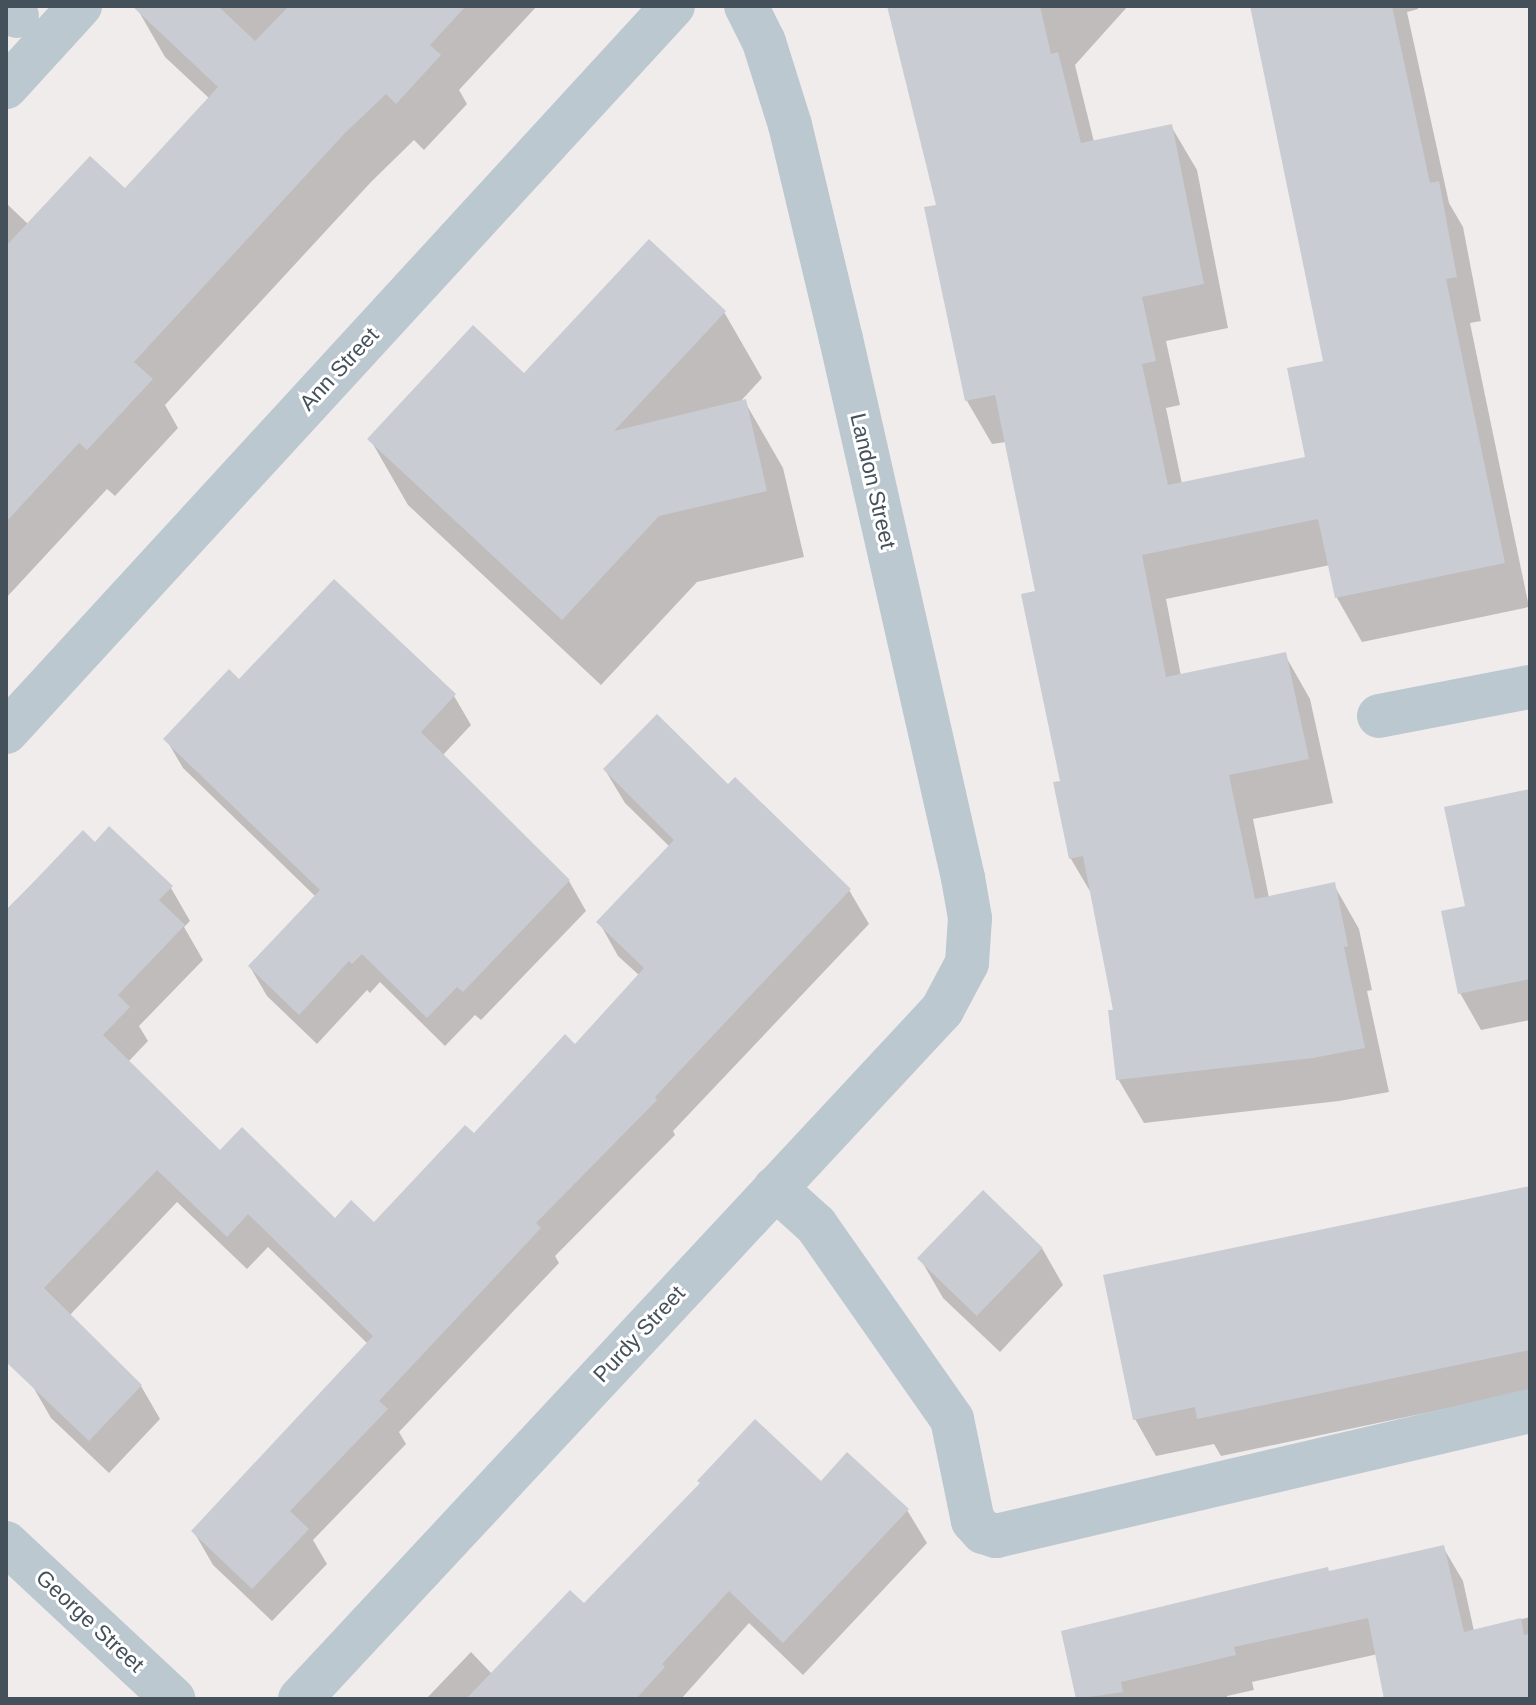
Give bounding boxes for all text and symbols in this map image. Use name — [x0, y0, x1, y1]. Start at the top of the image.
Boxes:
street label: Ann Street — [294, 322, 384, 416]
street label: Landon Street — [845, 411, 901, 551]
street label: Purdy Street — [588, 1280, 690, 1388]
street label: George Street — [30, 1564, 150, 1678]

